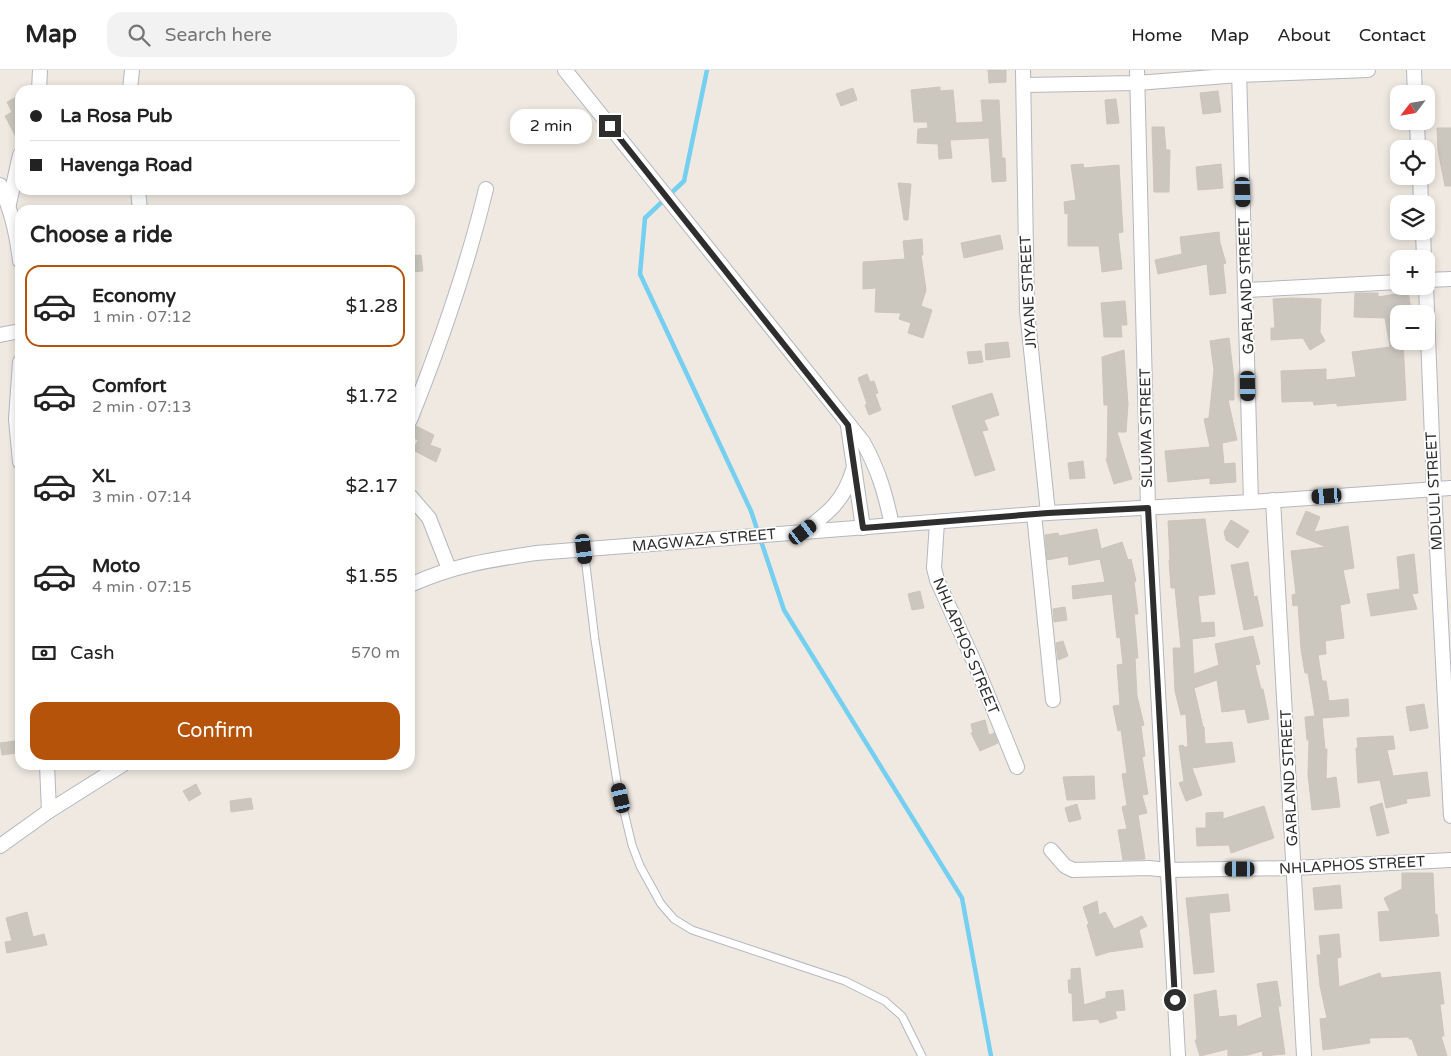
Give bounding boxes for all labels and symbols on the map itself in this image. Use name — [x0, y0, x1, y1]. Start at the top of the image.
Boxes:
north arrow — [1390, 85, 1435, 130]
callout: 2 min — [510, 108, 592, 144]
route end — [599, 115, 621, 137]
car — [1234, 177, 1251, 207]
street label: GARLAND STREET — [1235, 217, 1257, 355]
street label: JIYANE STREET — [1016, 235, 1040, 349]
street label: SILUMA STREET — [1136, 368, 1156, 488]
car — [1240, 371, 1255, 401]
street label: MDLULI STREET — [1422, 431, 1446, 551]
car — [1311, 487, 1342, 505]
car — [786, 517, 819, 547]
street label: MAGWAZA STREET — [631, 525, 777, 555]
car — [574, 533, 593, 565]
street label: NHLAPHOS STREET — [929, 575, 1003, 717]
street label: GARLAND STREET — [1276, 709, 1302, 847]
car — [610, 782, 631, 814]
street label: NHLAPHOS STREET — [1278, 852, 1426, 878]
car — [1225, 862, 1255, 877]
route start — [1164, 989, 1186, 1011]

